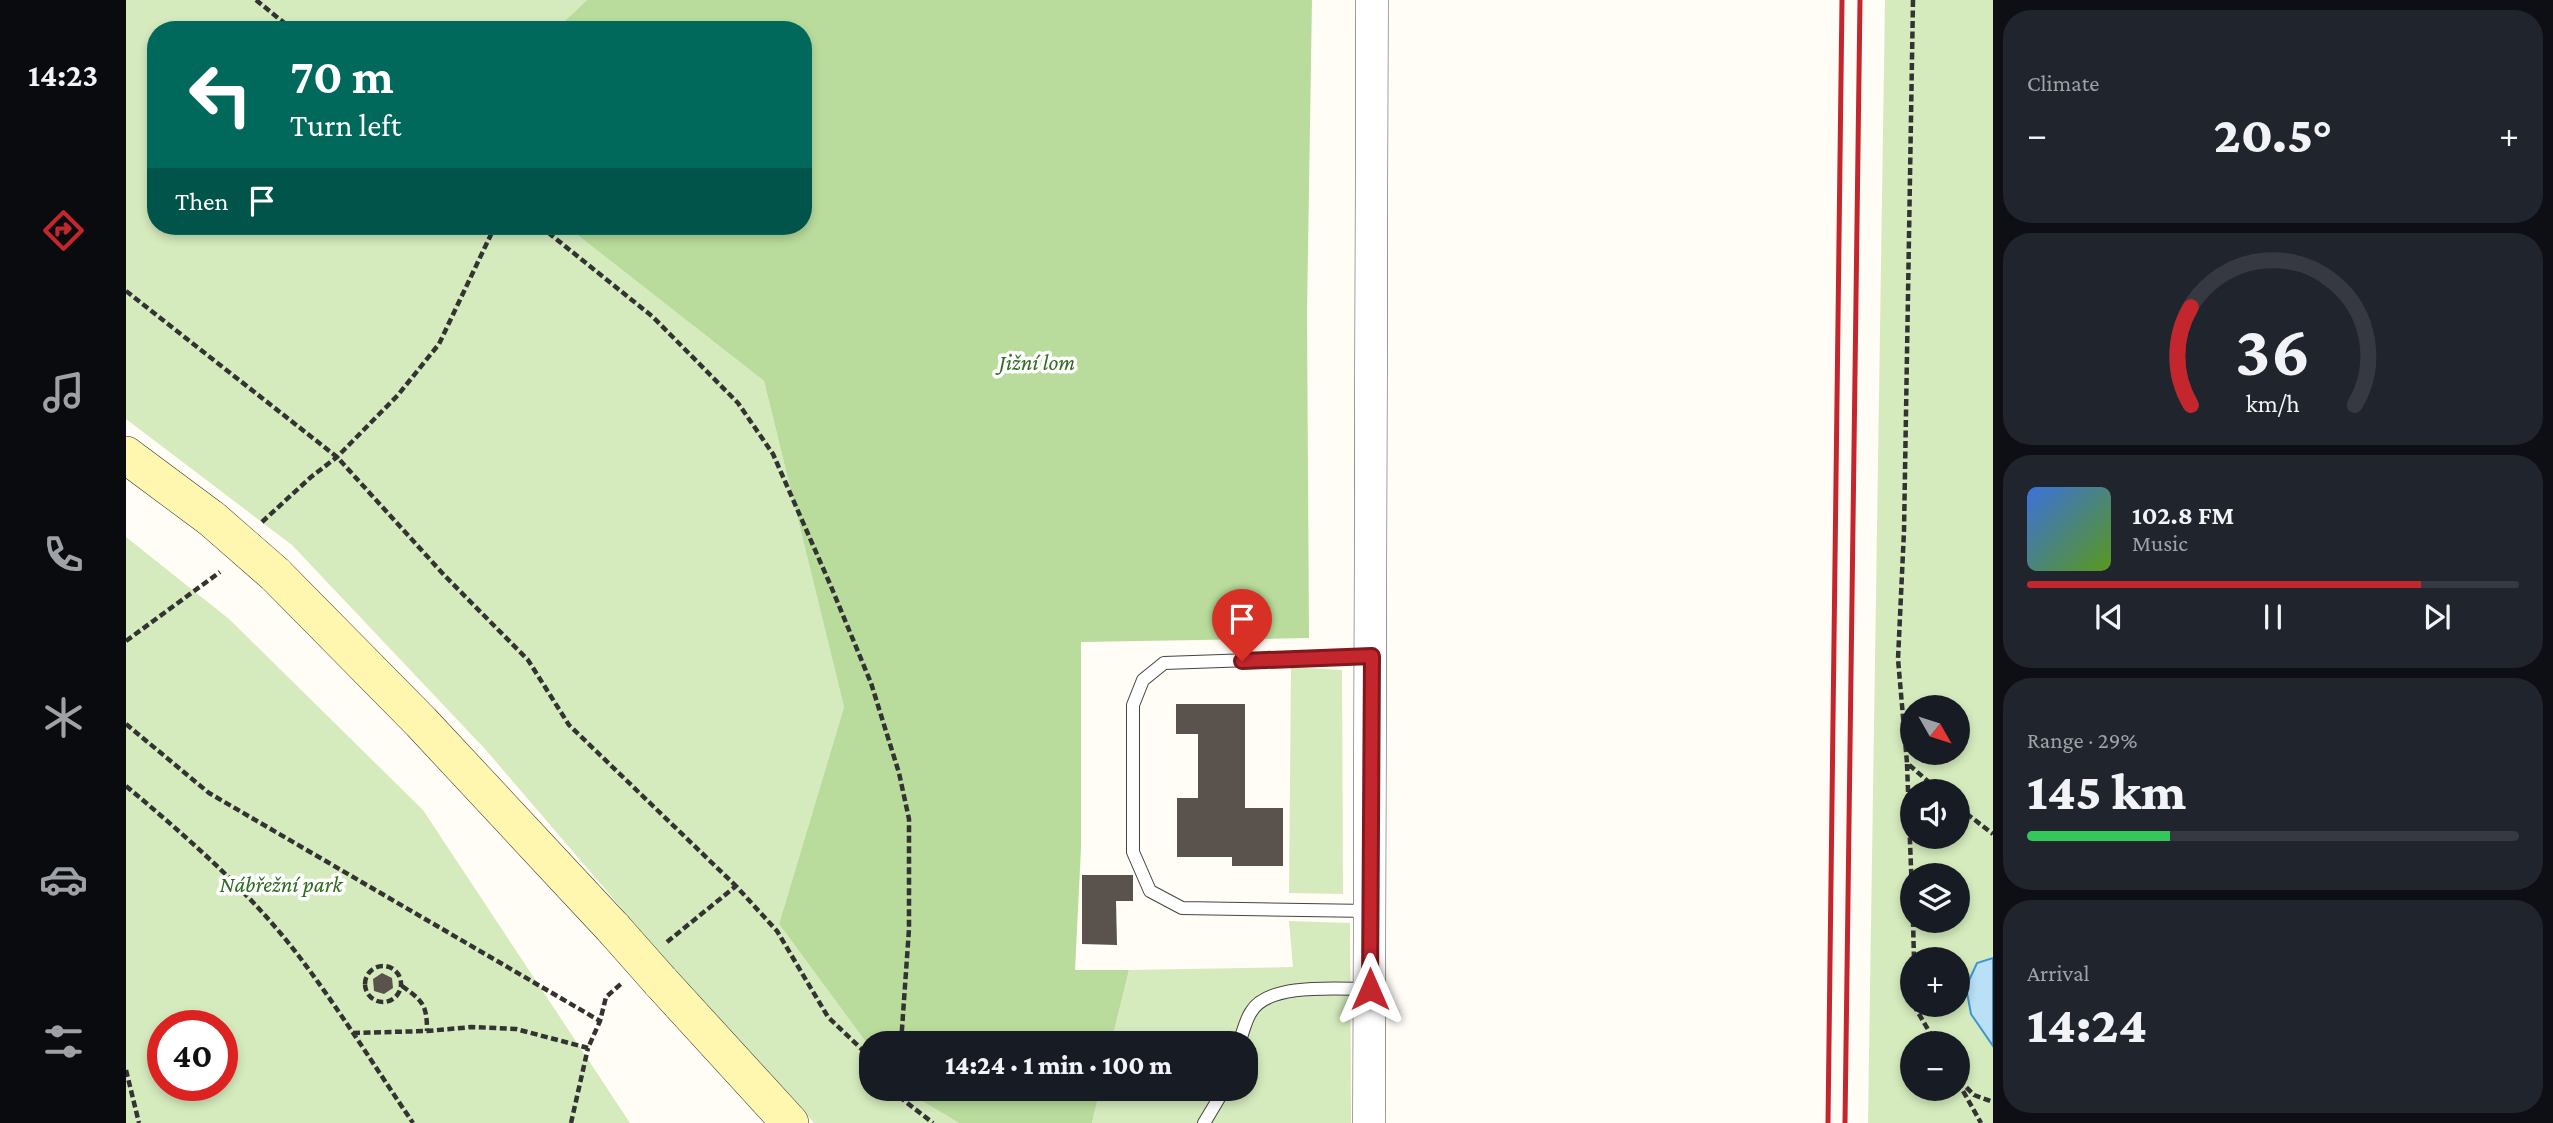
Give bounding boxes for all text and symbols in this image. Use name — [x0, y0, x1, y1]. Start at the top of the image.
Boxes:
icon: left — [175, 49, 266, 140]
text: 70 m — [290, 49, 394, 104]
text: 14:23 — [28, 57, 98, 93]
text: Climate — [2027, 70, 2099, 96]
text: 20.5° — [2213, 105, 2333, 163]
text: Turn left — [290, 107, 401, 143]
text: − — [2027, 113, 2047, 155]
text: + — [2499, 113, 2519, 155]
icon: arrive — [243, 182, 281, 220]
text: Then — [175, 187, 229, 216]
icon: directions — [39, 206, 88, 255]
text: 36 — [2235, 310, 2311, 391]
park label: Jižní lom — [995, 349, 1075, 375]
icon: music — [39, 368, 88, 417]
text: km/h — [2246, 390, 2300, 417]
text: 102.8 FM — [2132, 501, 2234, 530]
icon: phone — [39, 530, 88, 579]
text: Music — [2132, 530, 2188, 556]
pin — [1212, 589, 1272, 661]
icon: previous — [2090, 598, 2128, 636]
icon: pause — [2254, 598, 2292, 636]
icon: next — [2418, 598, 2456, 636]
icon: arrive — [1223, 600, 1261, 638]
icon: climate — [39, 693, 88, 742]
north arrow — [1900, 695, 1970, 765]
map controls — [1900, 695, 1970, 1101]
text: Range · 29% — [2027, 727, 2137, 753]
text: 145 km — [2027, 762, 2186, 820]
button: sound — [1900, 779, 1970, 849]
icon: car — [39, 855, 88, 904]
button: layers — [1900, 863, 1970, 933]
park label: Nábřežní park — [220, 871, 343, 897]
button: + — [1900, 947, 1970, 1017]
position arrow — [1333, 952, 1407, 1026]
text: Arrival — [2027, 960, 2090, 986]
text: 14:24 — [2027, 995, 2147, 1053]
speed limit sign: 40 — [147, 1010, 238, 1101]
icon: filters — [39, 1017, 88, 1066]
button: − — [1900, 1031, 1970, 1101]
text: 14:24 · 1 min · 100 m — [945, 1051, 1172, 1080]

